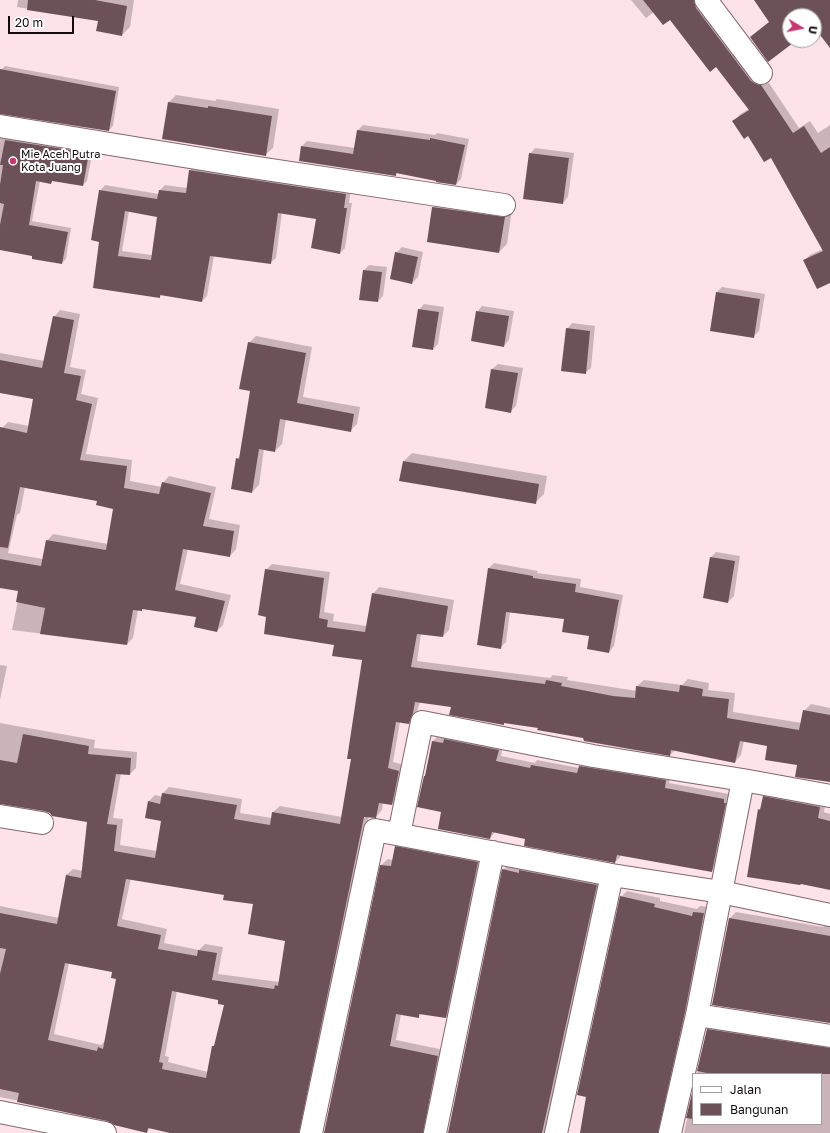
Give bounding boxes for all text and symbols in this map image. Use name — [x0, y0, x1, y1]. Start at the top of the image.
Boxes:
scale bar — [10, 8, 76, 34]
north arrow — [782, 8, 822, 48]
text: 20 m — [15, 15, 43, 30]
text: U — [806, 25, 820, 35]
place label: Mie Aceh Putra Kota Juang — [21, 148, 100, 174]
marker: Mie Aceh Putra Kota Juang — [8, 156, 18, 166]
legend — [692, 1073, 822, 1125]
text: Jalan — [730, 1082, 761, 1097]
text: Bangunan — [730, 1102, 788, 1117]

